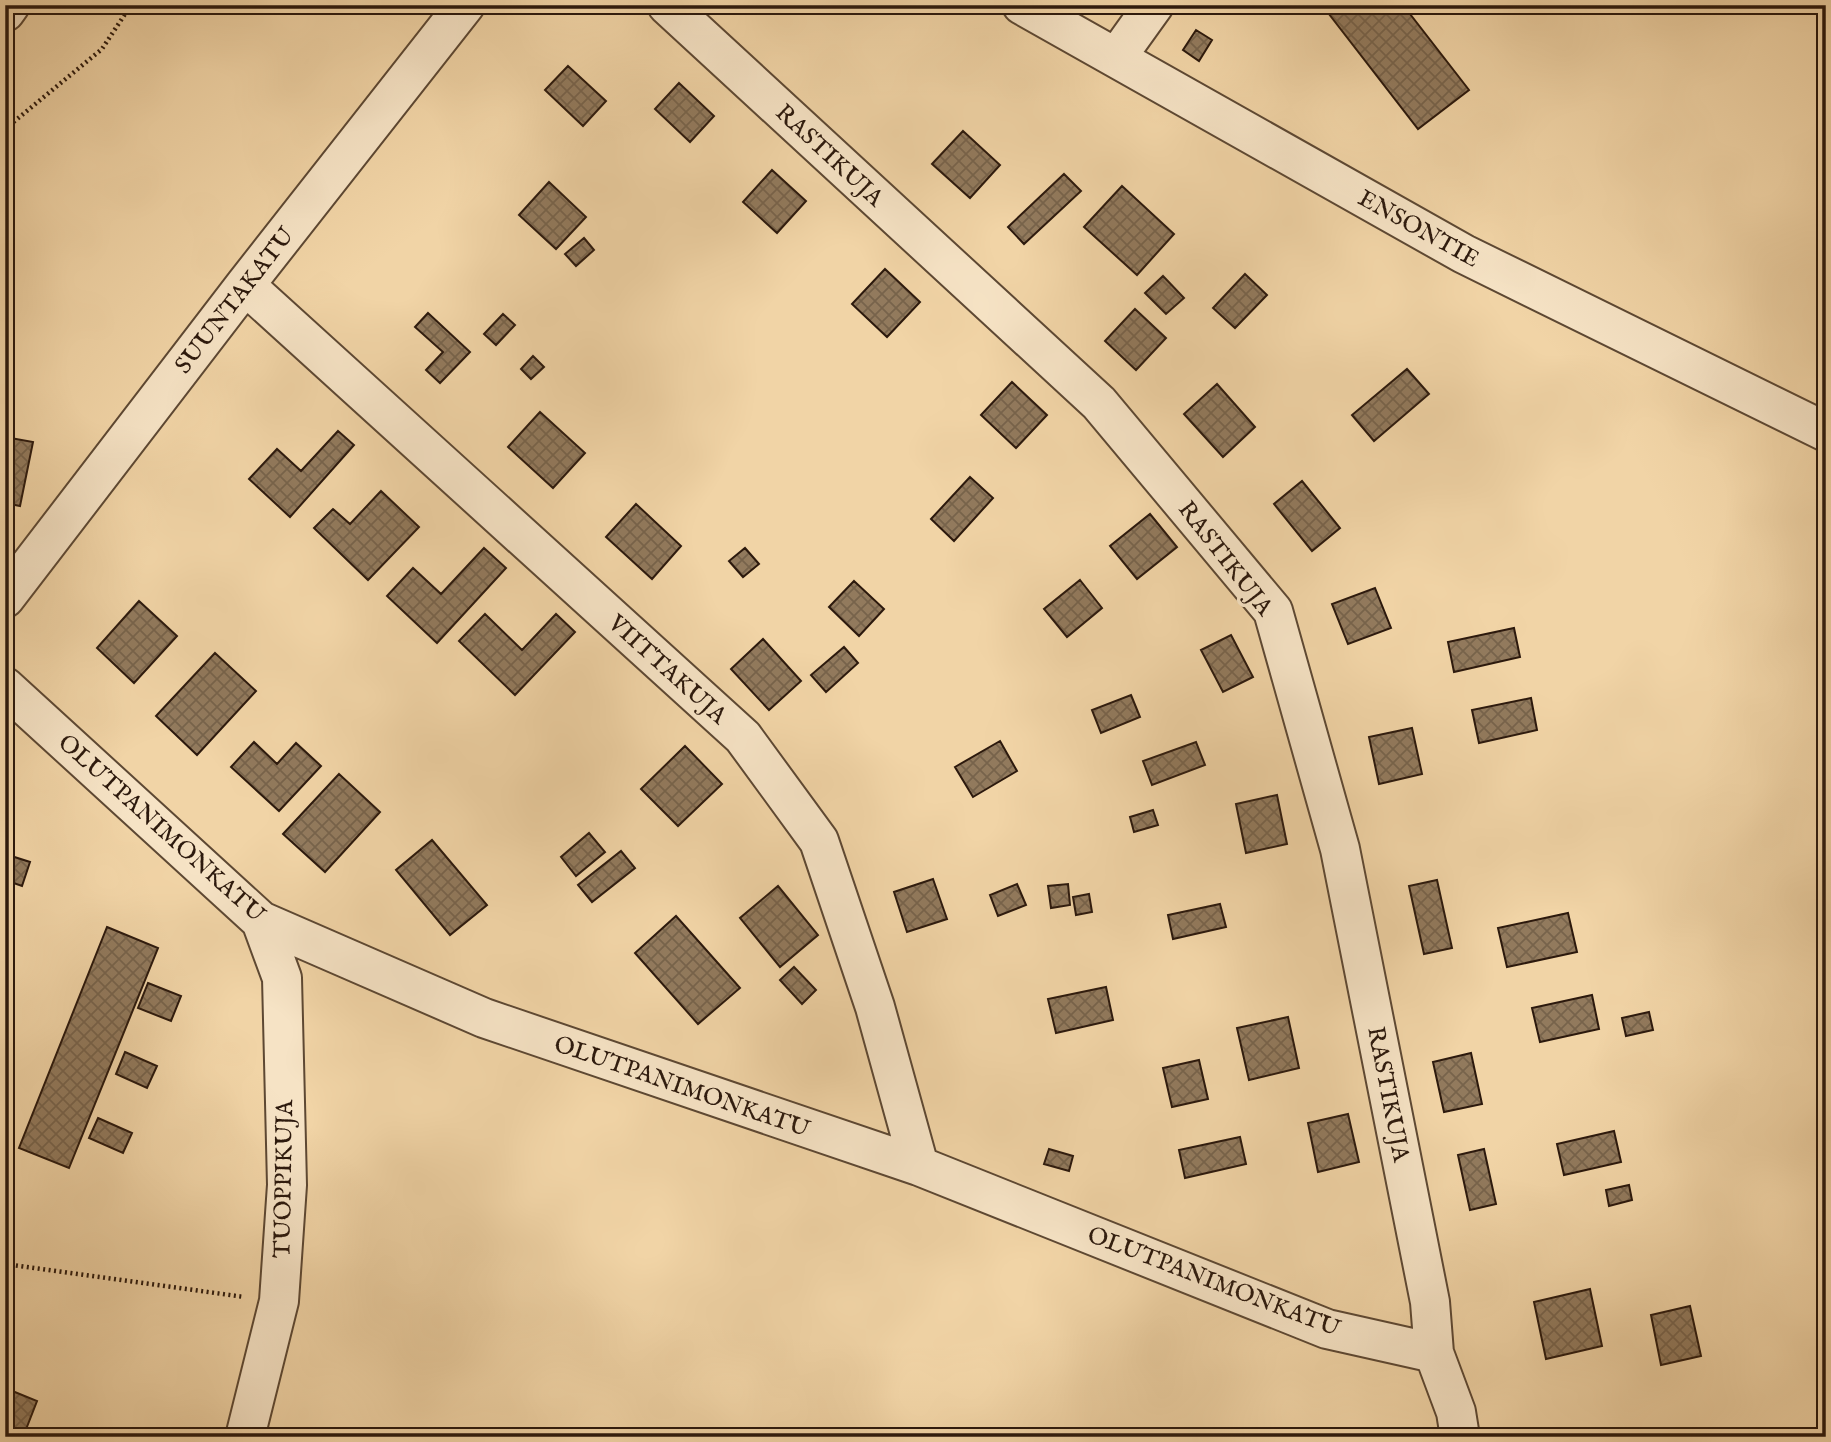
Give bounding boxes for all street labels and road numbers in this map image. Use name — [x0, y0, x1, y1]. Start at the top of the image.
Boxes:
street label: RASTIKUJA — [768, 98, 890, 215]
street label: ENSONTIE — [1352, 183, 1484, 275]
street label: SUUNTAKATU — [168, 221, 302, 380]
street label: RASTIKUJA — [1170, 495, 1280, 623]
street label: VIITTAKUJA — [600, 608, 734, 732]
street label: OLUTPANIMONKATU — [51, 728, 272, 931]
street label: RASTIKUJA — [1359, 1024, 1416, 1165]
street label: OLUTPANIMONKATU — [550, 1029, 814, 1146]
street label: TUOPPIKUJA — [268, 1099, 301, 1258]
street label: OLUTPANIMONKATU — [1083, 1220, 1345, 1345]

